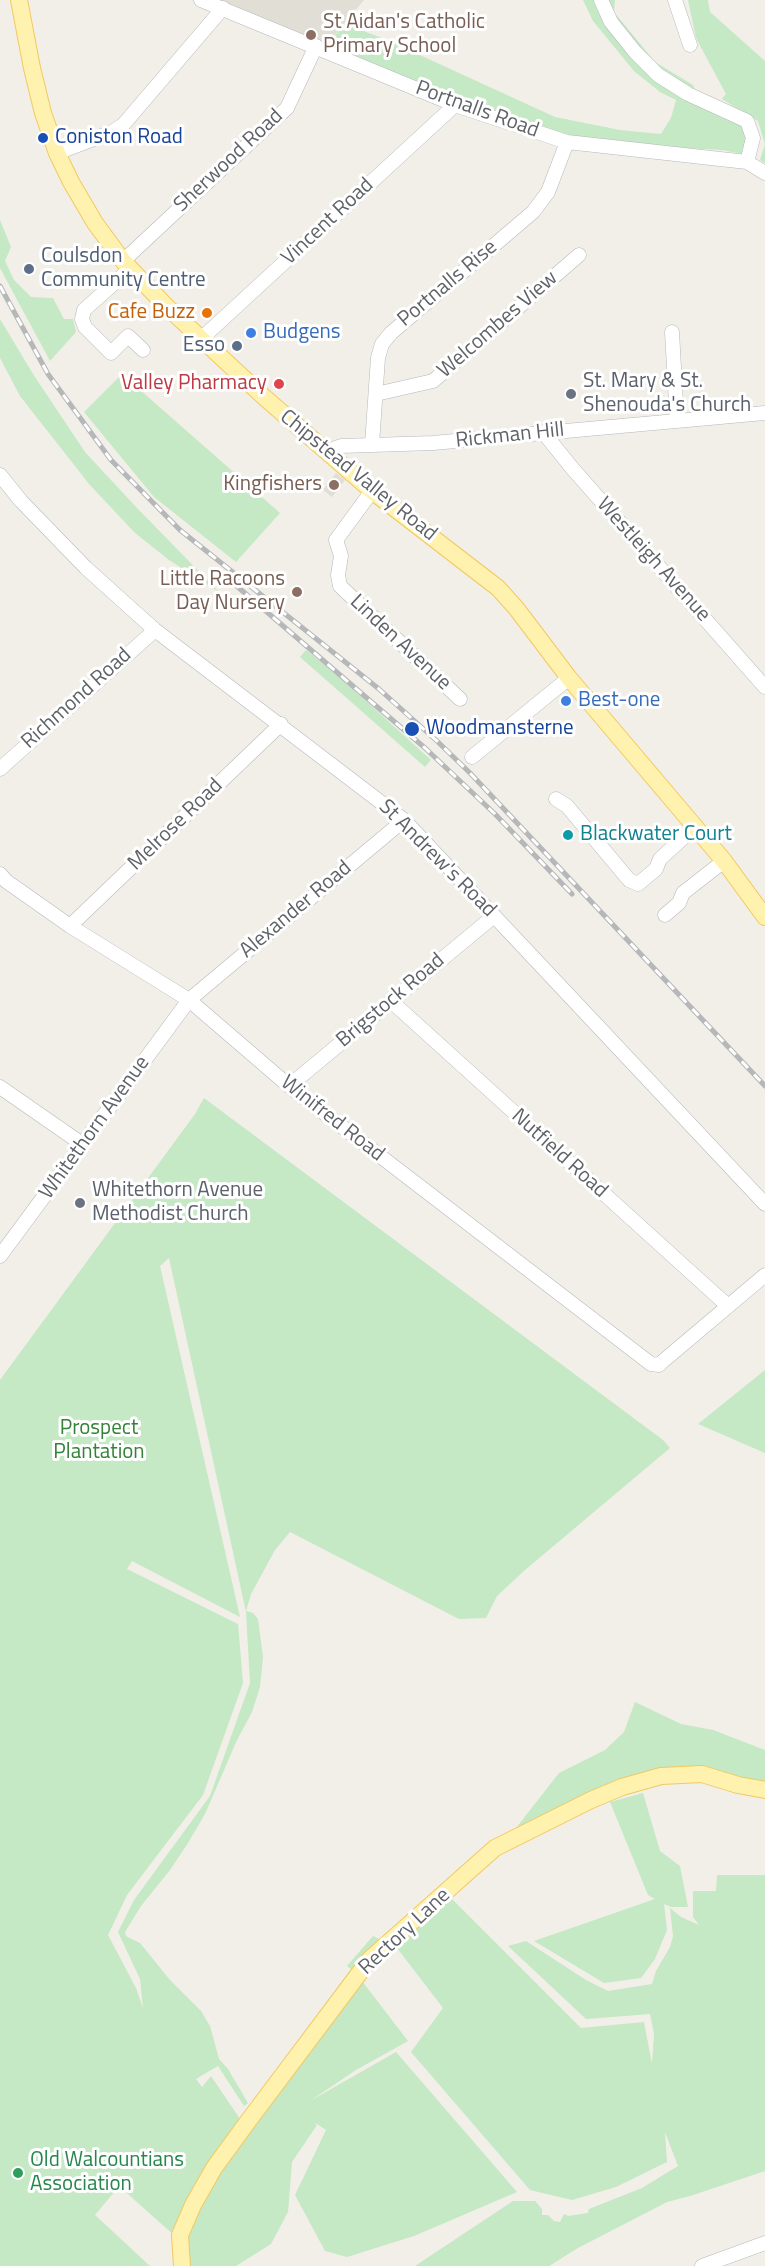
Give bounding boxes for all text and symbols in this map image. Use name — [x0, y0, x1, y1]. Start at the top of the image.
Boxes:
place label: St Aidan's Catholic Primary School — [323, 10, 485, 60]
marker: St Aidan's Catholic Primary School — [304, 28, 318, 42]
street label: Portnalls Road — [412, 76, 542, 144]
street label: Sherwood Road — [169, 104, 289, 218]
place label: Coniston Road — [55, 125, 183, 151]
marker: Coniston Road — [36, 131, 50, 145]
street label: Vincent Road — [277, 173, 379, 271]
street label: Portnalls Rise — [393, 235, 503, 333]
place label: Coulsdon Community Centre — [41, 244, 206, 294]
marker: Coulsdon Community Centre — [22, 262, 36, 276]
street label: Welcombes View — [433, 266, 563, 384]
place label: Cafe Buzz — [108, 300, 195, 326]
marker: Cafe Buzz — [200, 306, 214, 320]
place label: Budgens — [263, 320, 341, 346]
marker: Budgens — [244, 326, 258, 340]
place label: Esso — [183, 333, 225, 359]
marker: Esso — [230, 339, 244, 353]
place label: St. Mary & St. Shenouda's Church — [583, 369, 751, 419]
place label: Valley Pharmacy — [121, 371, 267, 397]
marker: Valley Pharmacy — [272, 377, 286, 391]
marker: St. Mary & St. Shenouda's Church — [564, 387, 578, 401]
street label: Chipstead Valley Road — [274, 405, 442, 547]
street label: Rickman Hill — [454, 418, 566, 454]
place label: Kingfishers — [223, 472, 322, 498]
marker: Kingfishers — [327, 478, 341, 492]
street label: Westleigh Avenue — [591, 493, 715, 627]
place label: Little Racoons Day Nursery — [160, 567, 285, 617]
marker: Little Racoons Day Nursery — [290, 585, 304, 599]
street label: Linden Avenue — [344, 590, 456, 696]
street label: Richmond Road — [17, 643, 137, 755]
place label: Best-one — [578, 688, 660, 714]
marker: Best-one — [559, 694, 573, 708]
place label: Woodmansterne — [426, 716, 574, 742]
marker: Woodmansterne — [403, 720, 421, 738]
street label: Melrose Road — [124, 774, 228, 876]
street label: St Andrew's Road — [373, 795, 501, 923]
place label: Blackwater Court — [580, 822, 732, 848]
marker: Blackwater Court — [561, 828, 575, 842]
street label: Alexander Road — [235, 856, 357, 964]
street label: Brigstock Road — [332, 949, 450, 1053]
street label: Whitethorn Avenue — [35, 1051, 155, 1205]
street label: Winifred Road — [275, 1071, 389, 1167]
street label: Nutfield Road — [506, 1104, 612, 1204]
place label: Whitethorn Avenue Methodist Church — [92, 1178, 263, 1228]
marker: Whitethorn Avenue Methodist Church — [73, 1196, 87, 1210]
park label: Prospect Plantation — [53, 1416, 145, 1466]
street label: Rectory Lane — [354, 1883, 456, 1981]
place label: Old Walcountians Association — [30, 2148, 184, 2198]
marker: Old Walcountians Association — [11, 2166, 25, 2180]

